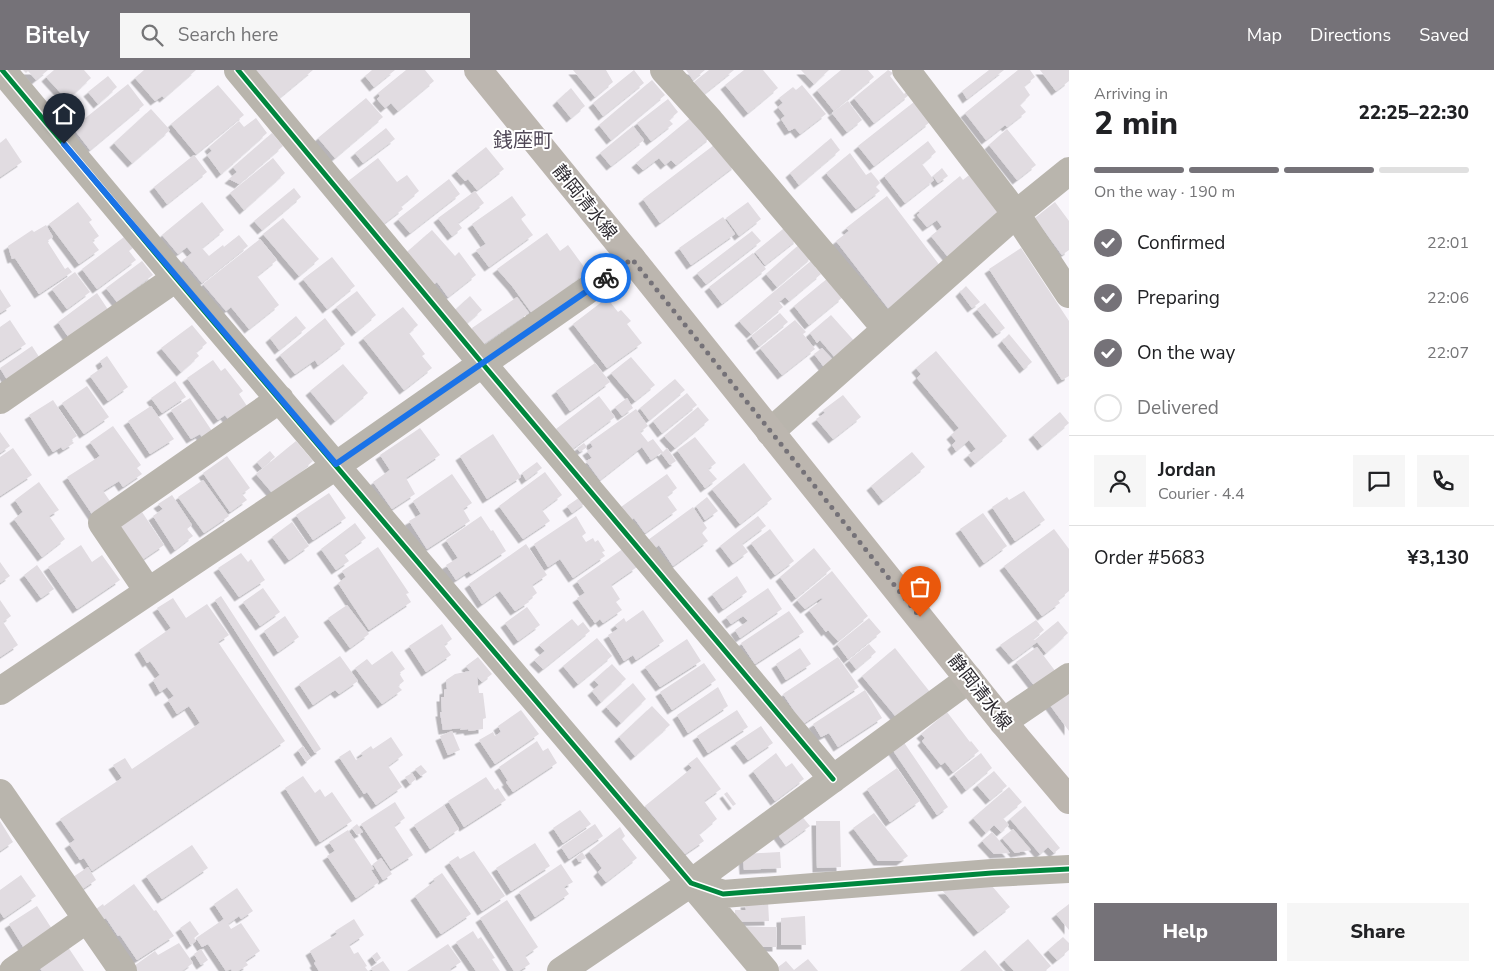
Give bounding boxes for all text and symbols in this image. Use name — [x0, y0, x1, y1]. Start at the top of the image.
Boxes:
search box — [120, 13, 470, 58]
text: Bitely — [25, 19, 90, 51]
icon: search — [138, 21, 166, 49]
text: Search here — [178, 22, 278, 48]
text: Map — [1247, 23, 1282, 47]
text: Directions — [1310, 23, 1391, 47]
text: Saved — [1419, 23, 1469, 47]
text: Arriving in — [1094, 83, 1168, 105]
pin — [43, 93, 85, 144]
icon: home — [50, 100, 78, 128]
text: 22:25–22:30 — [1358, 100, 1469, 126]
text: 2 min — [1094, 102, 1178, 145]
district label: 銭座町 — [493, 127, 553, 154]
street label: 静岡清水線 — [547, 159, 623, 245]
text: On the way · 190 m — [1094, 181, 1235, 203]
icon: check — [1094, 229, 1122, 257]
text: Confirmed — [1137, 230, 1225, 256]
text: 22:01 — [1427, 232, 1469, 254]
courier — [581, 253, 631, 303]
icon: bike — [592, 264, 620, 292]
icon: check — [1094, 284, 1122, 312]
text: Preparing — [1137, 285, 1220, 311]
text: 22:06 — [1427, 287, 1469, 309]
icon: check — [1094, 339, 1122, 367]
text: On the way — [1137, 340, 1235, 366]
text: 22:07 — [1427, 342, 1469, 364]
text: Delivered — [1137, 395, 1219, 421]
button: person — [1094, 455, 1146, 507]
button: chat — [1353, 455, 1405, 507]
button: phone — [1417, 455, 1469, 507]
text: Jordan — [1158, 457, 1216, 483]
text: Courier · 4.4 — [1158, 483, 1244, 505]
text: Order #5683 — [1094, 545, 1205, 571]
text: ¥3,130 — [1407, 545, 1469, 571]
pin — [899, 566, 941, 617]
icon: bag — [906, 573, 934, 601]
street label: 静岡清水線 — [943, 649, 1017, 735]
button: Help — [1094, 903, 1277, 961]
button: Share — [1287, 903, 1469, 961]

